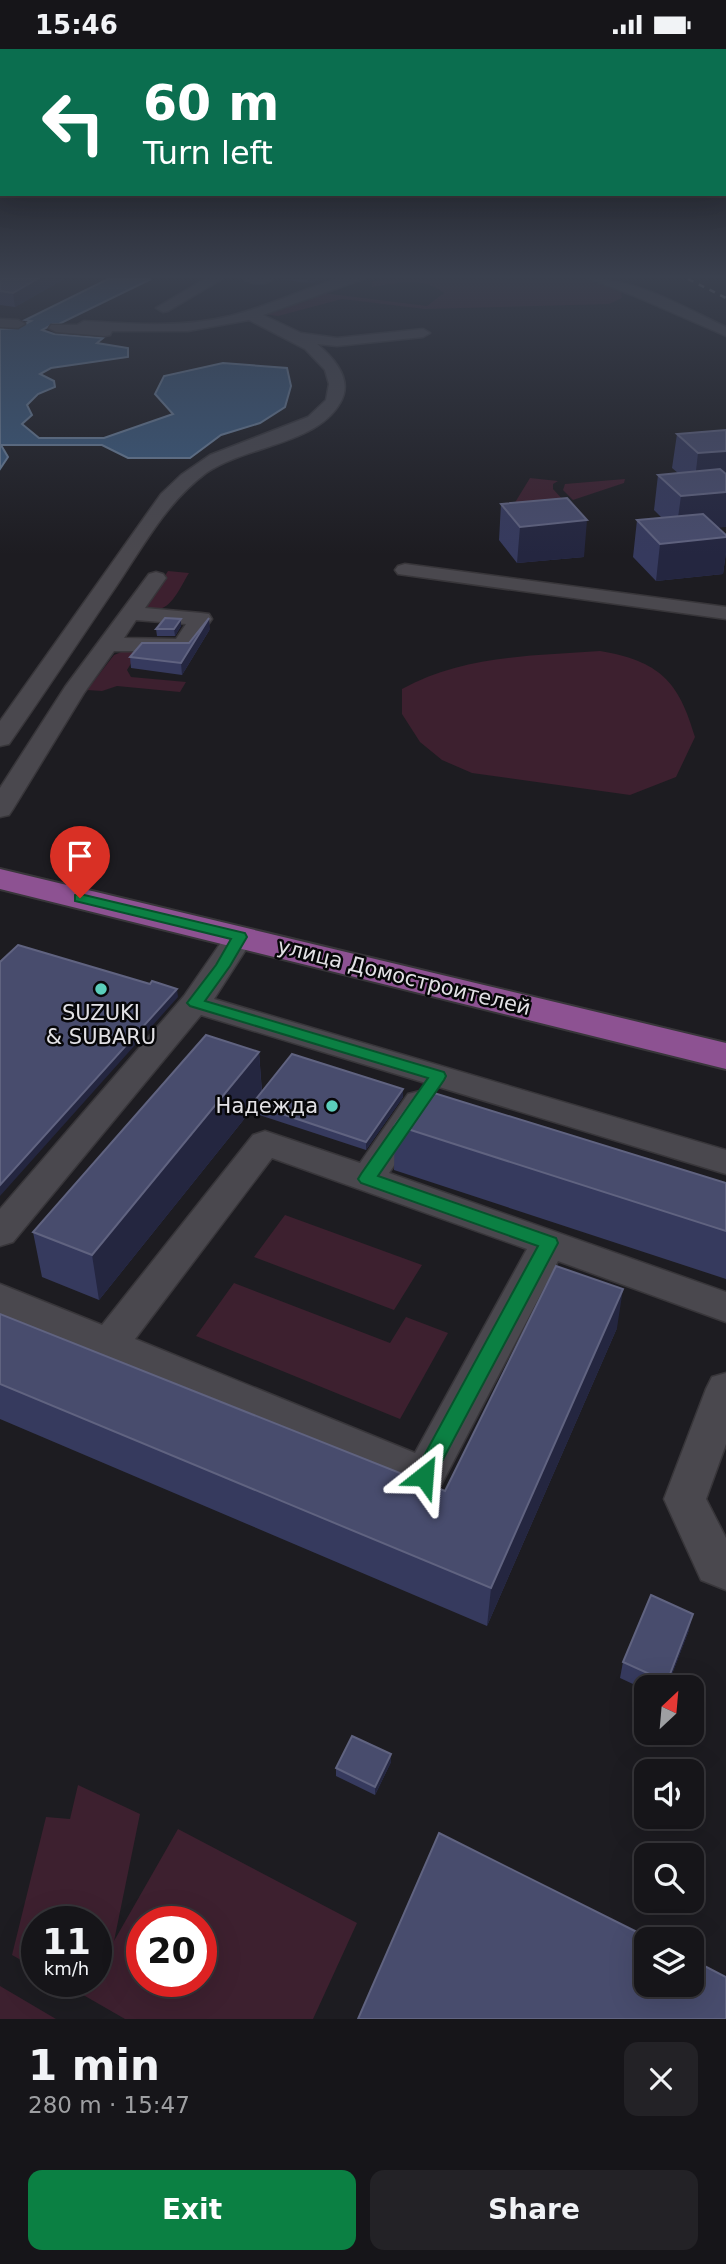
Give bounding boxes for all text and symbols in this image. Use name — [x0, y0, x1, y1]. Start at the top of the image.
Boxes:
text: 15:46 — [35, 10, 118, 40]
text: 60 m — [143, 75, 279, 132]
icon: left — [28, 77, 119, 168]
text: Turn left — [143, 134, 273, 172]
pin — [50, 826, 110, 898]
icon: arrive — [61, 837, 99, 875]
street label: улица Домостроителей — [275, 934, 533, 1020]
marker: SUZUKI & SUBARU — [93, 981, 109, 997]
place label: SUZUKI & SUBARU — [46, 1001, 156, 1049]
place label: Надежда — [216, 1094, 318, 1118]
marker: Надежда — [324, 1098, 340, 1114]
position arrow — [387, 1439, 461, 1513]
north arrow — [634, 1675, 704, 1745]
map controls — [634, 1675, 704, 1997]
button: sound — [634, 1759, 704, 1829]
button: search — [634, 1843, 704, 1913]
speed limit sign: 20 — [126, 1906, 217, 1997]
text: 11 — [42, 1922, 91, 1962]
button: layers — [634, 1927, 704, 1997]
text: km/h — [44, 1958, 89, 1979]
text: 1 min — [28, 2041, 160, 2090]
button: close — [624, 2042, 698, 2116]
text: 280 m · 15:47 — [28, 2092, 190, 2118]
button: Exit — [28, 2170, 356, 2250]
button: Share — [370, 2170, 698, 2250]

